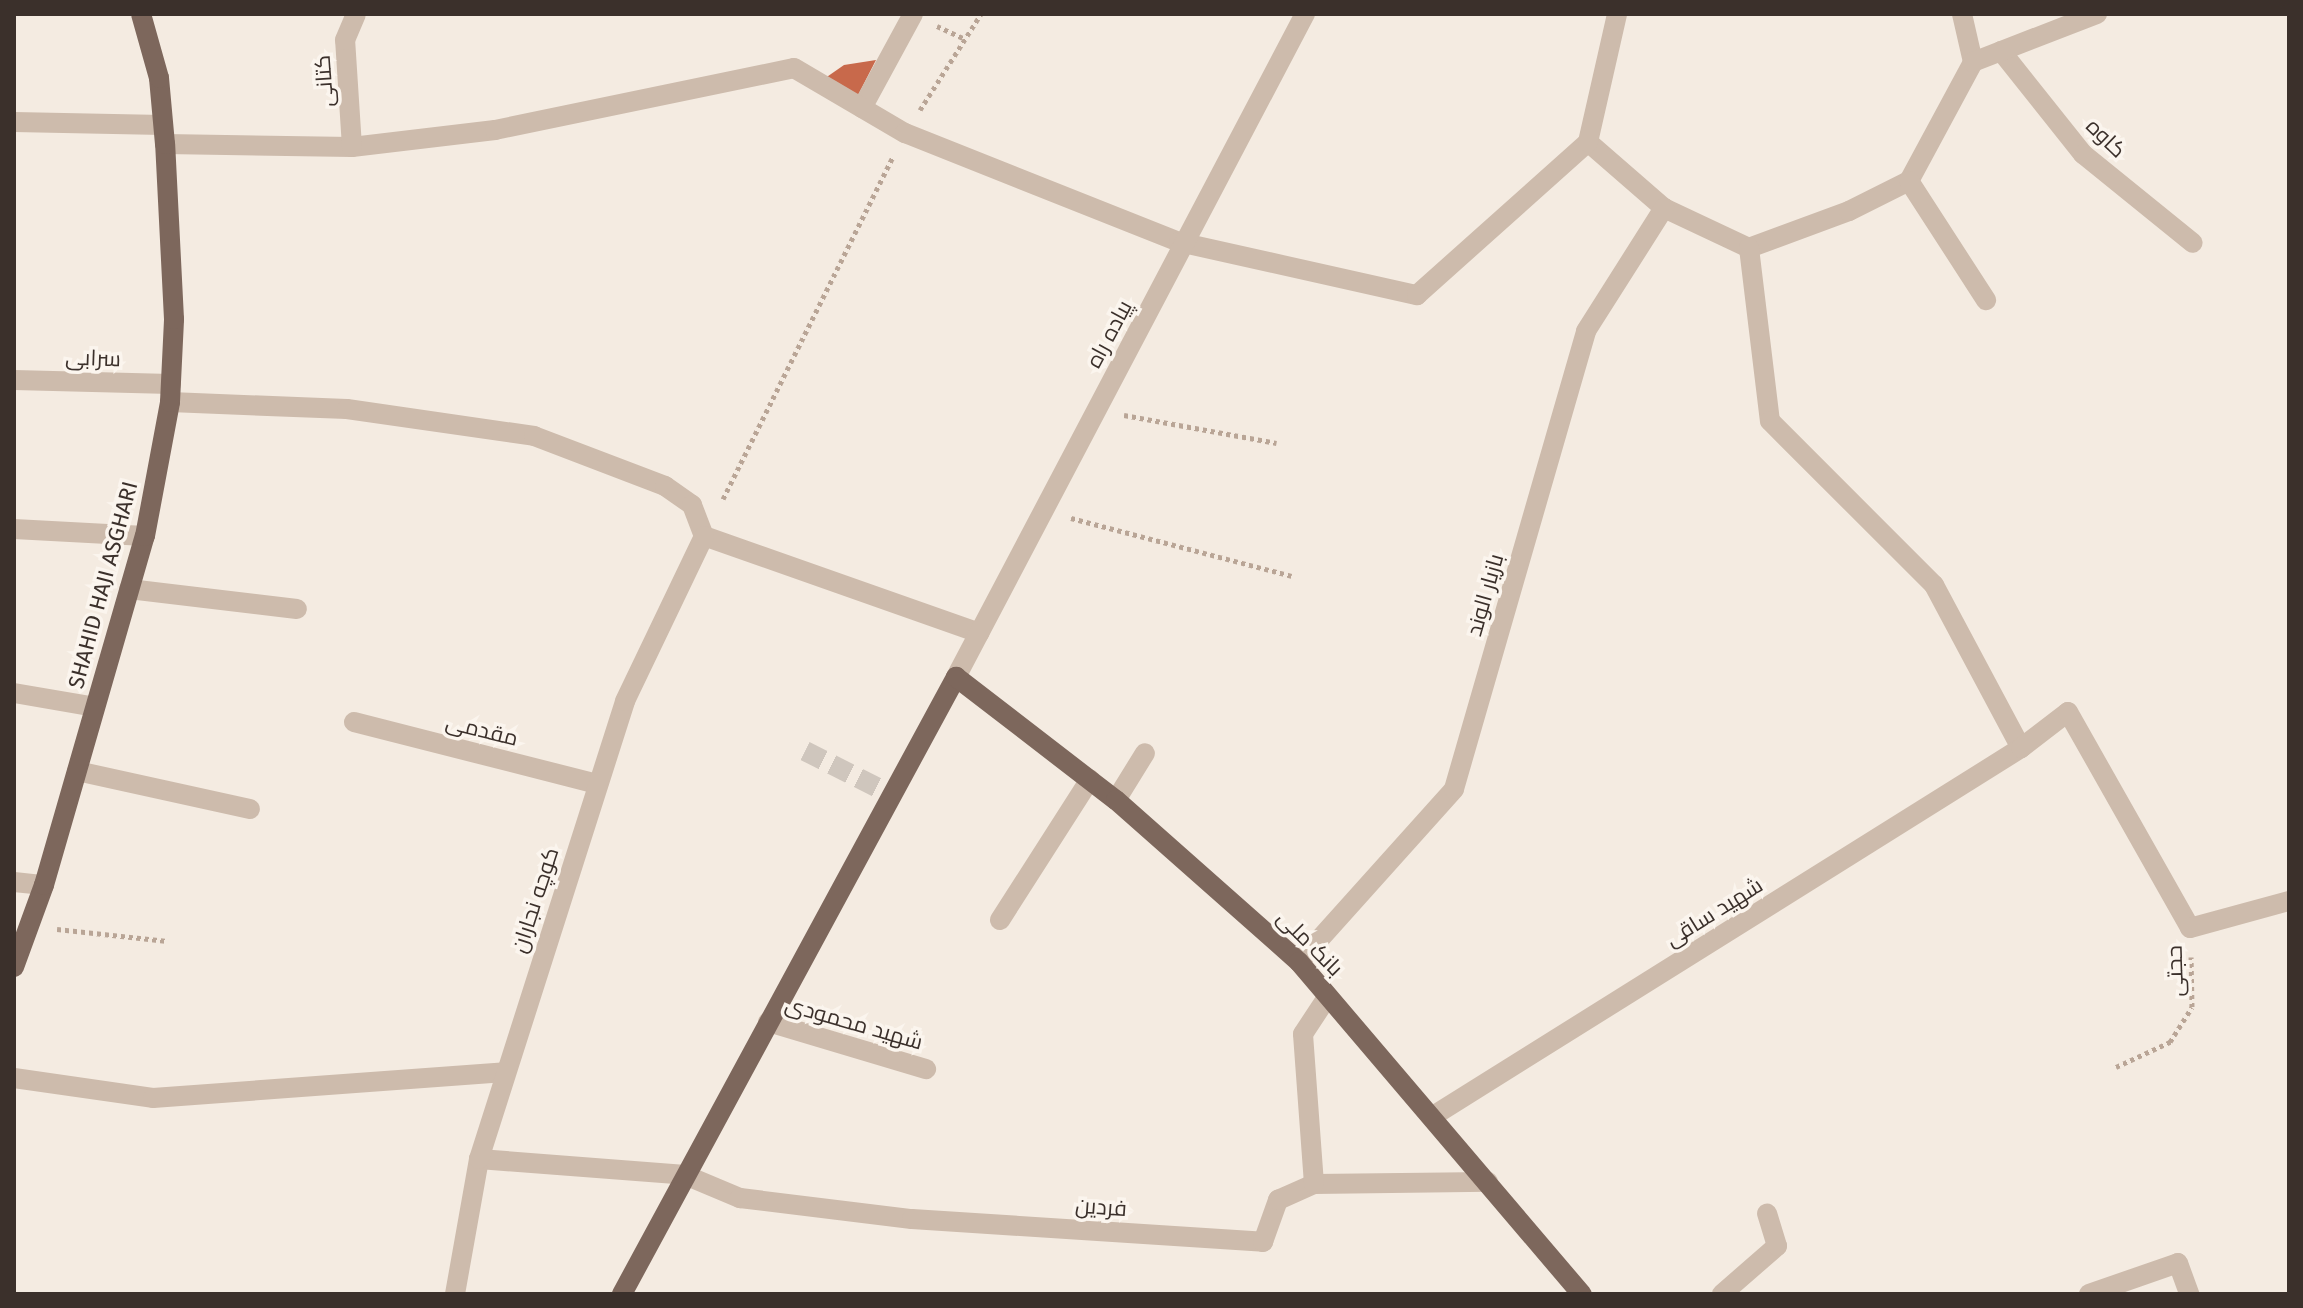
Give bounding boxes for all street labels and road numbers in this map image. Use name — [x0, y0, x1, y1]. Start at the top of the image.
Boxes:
street label: کتانی — [309, 54, 339, 108]
street label: کاوه — [2081, 113, 2131, 163]
street label: پیاده راه — [1080, 296, 1138, 372]
street label: سرابی — [65, 344, 121, 372]
street label: SHAHID HAJI ASGHARI — [63, 478, 143, 692]
street label: بازیار الوند — [1461, 551, 1509, 639]
street label: مقدمی — [443, 708, 521, 752]
street label: کوچه نجاران — [506, 844, 564, 956]
street label: شهید ساقی — [1660, 872, 1768, 952]
street label: بانک ملی — [1272, 905, 1348, 981]
street label: حجتی — [2161, 945, 2189, 997]
street label: شهید محمودی — [782, 991, 926, 1055]
street label: فردین — [1074, 1192, 1128, 1222]

